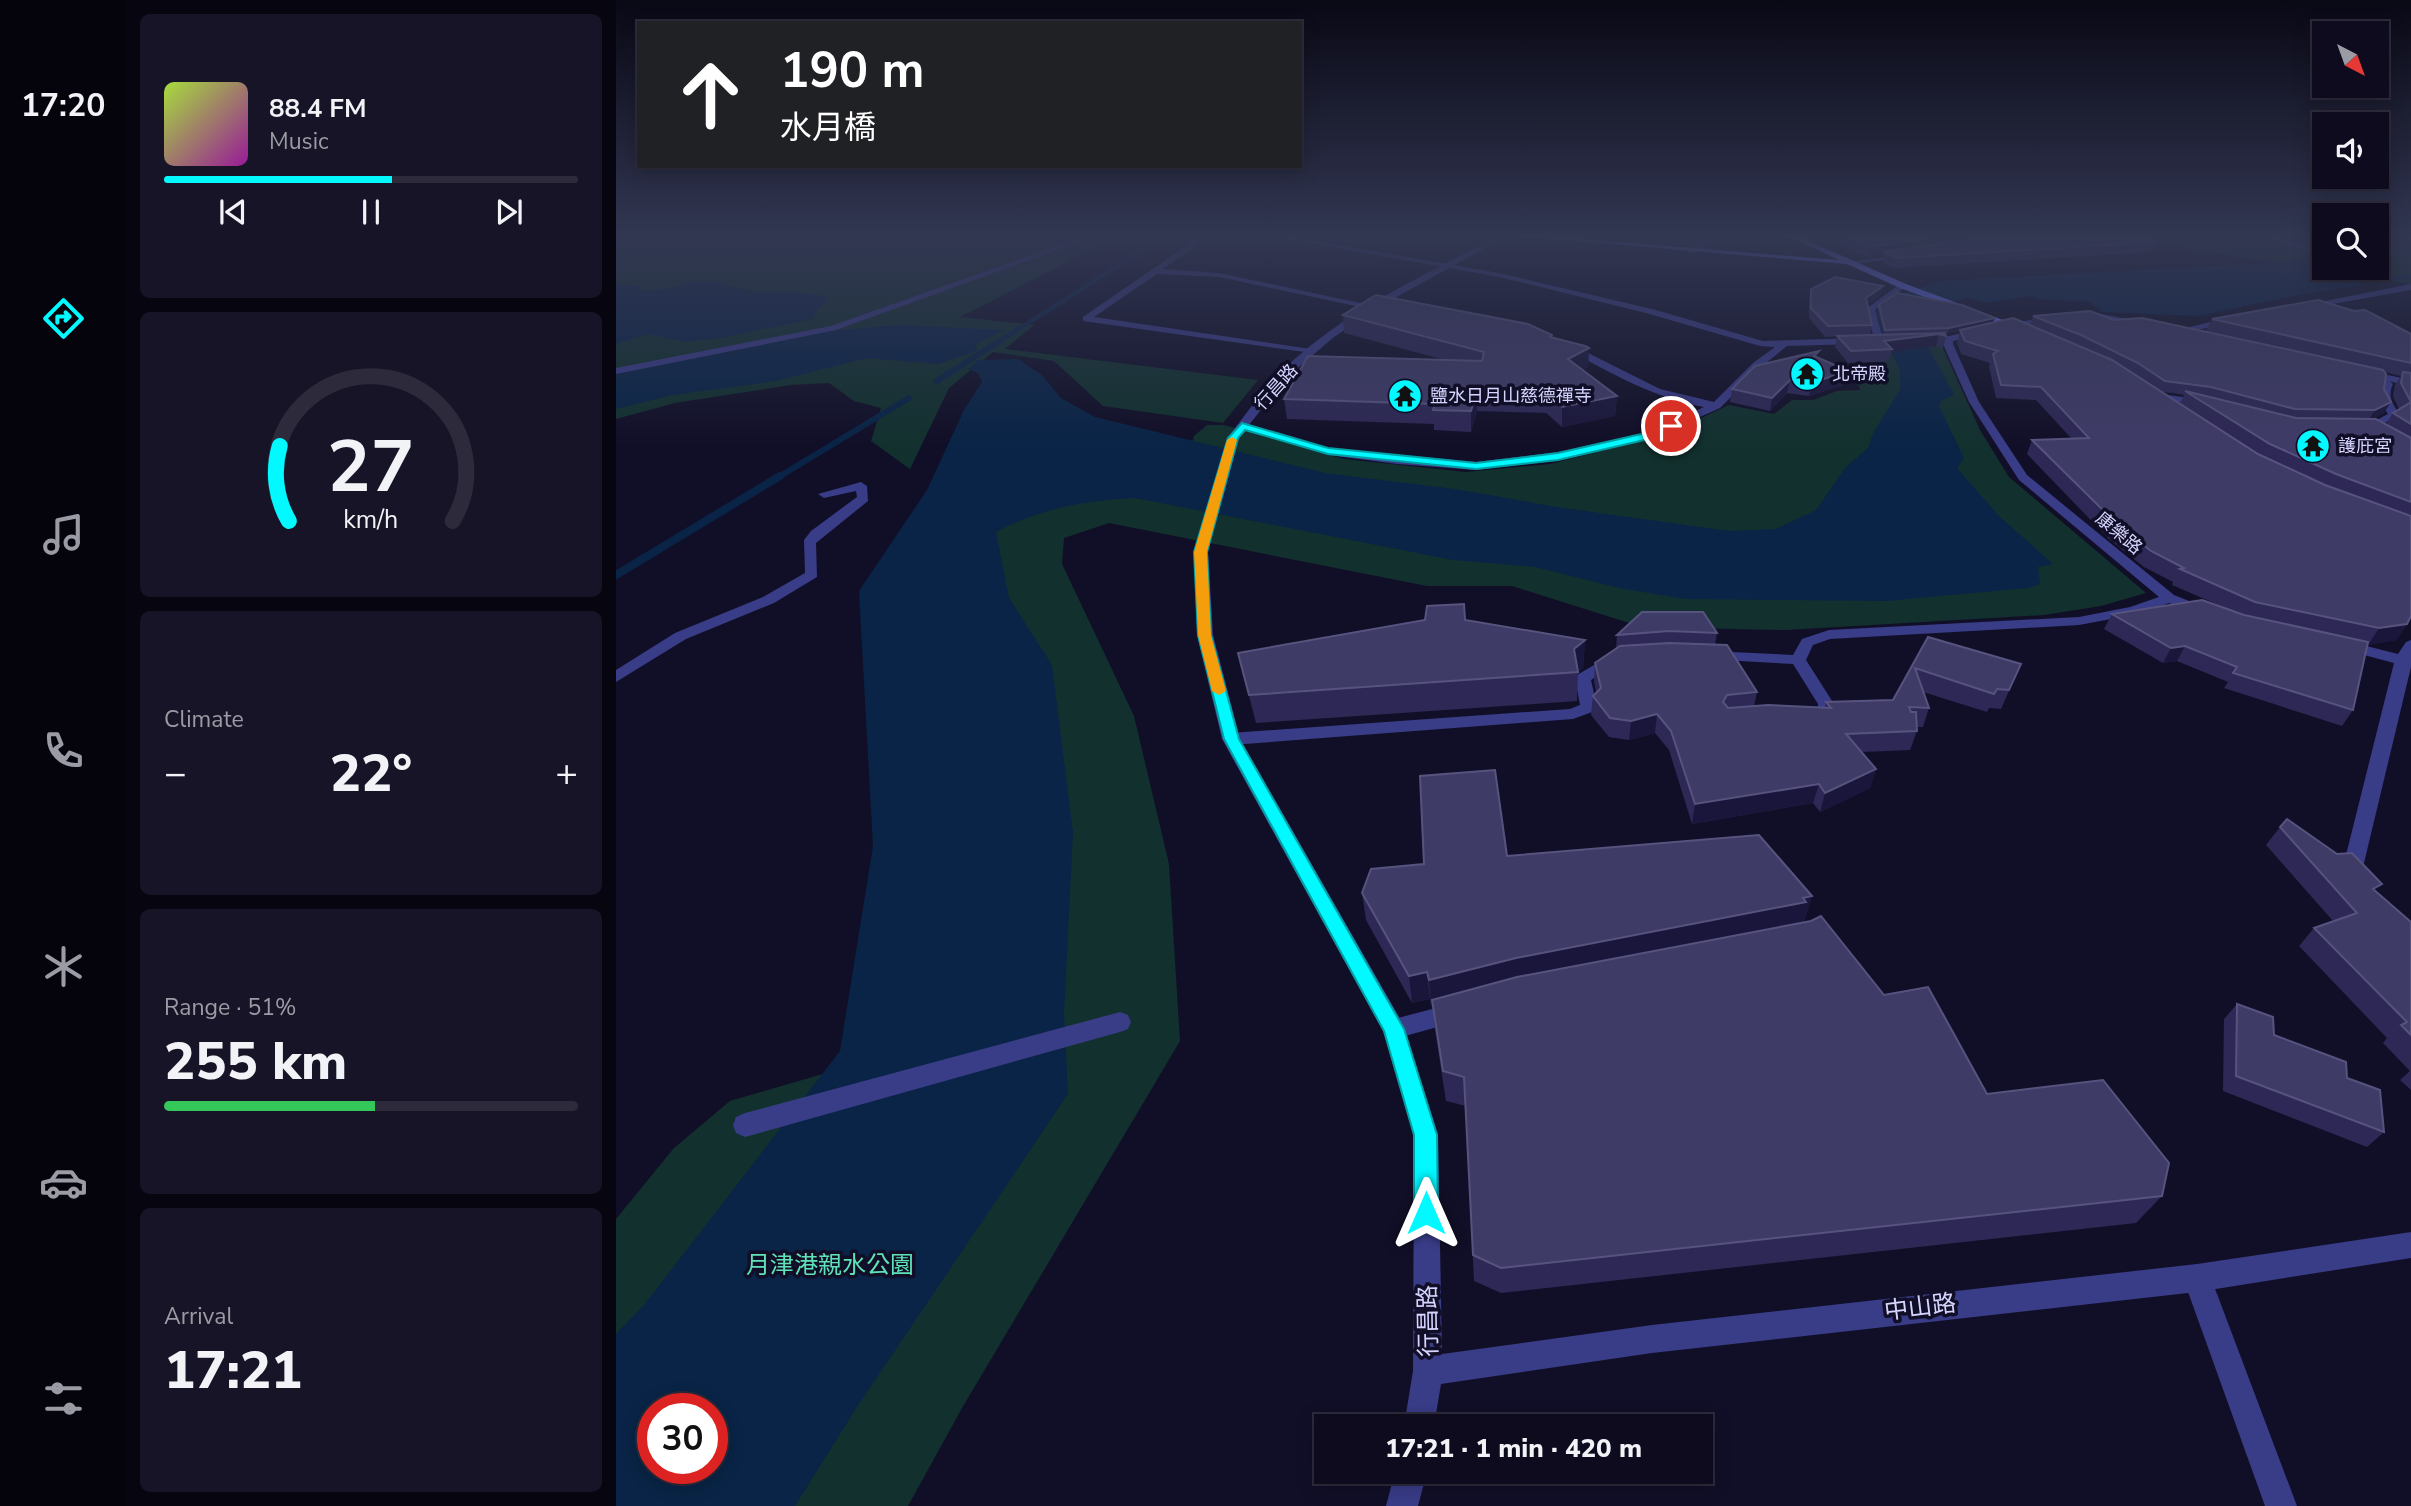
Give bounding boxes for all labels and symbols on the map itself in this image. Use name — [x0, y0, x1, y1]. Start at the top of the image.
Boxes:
north arrow — [2312, 21, 2389, 98]
temple icon: 北帝殿 — [1788, 355, 1826, 393]
street label: 行昌路 — [1249, 359, 1303, 415]
place label: 北帝殿 — [1832, 362, 1886, 386]
temple icon: 鹽水日月山慈德禪寺 — [1386, 377, 1424, 415]
place label: 鹽水日月山慈德禪寺 — [1430, 384, 1592, 408]
pin — [1641, 396, 1701, 456]
temple icon: 護庇宮 — [2294, 427, 2332, 465]
place label: 護庇宮 — [2338, 434, 2392, 458]
street label: 康樂路 — [2091, 506, 2147, 560]
position arrow — [1389, 1176, 1463, 1250]
park label: 月津港親水公園 — [746, 1249, 914, 1281]
street label: 行昌路 — [1411, 1285, 1445, 1357]
street label: 中山路 — [1882, 1287, 1958, 1327]
speed limit sign: 30 — [637, 1393, 728, 1484]

